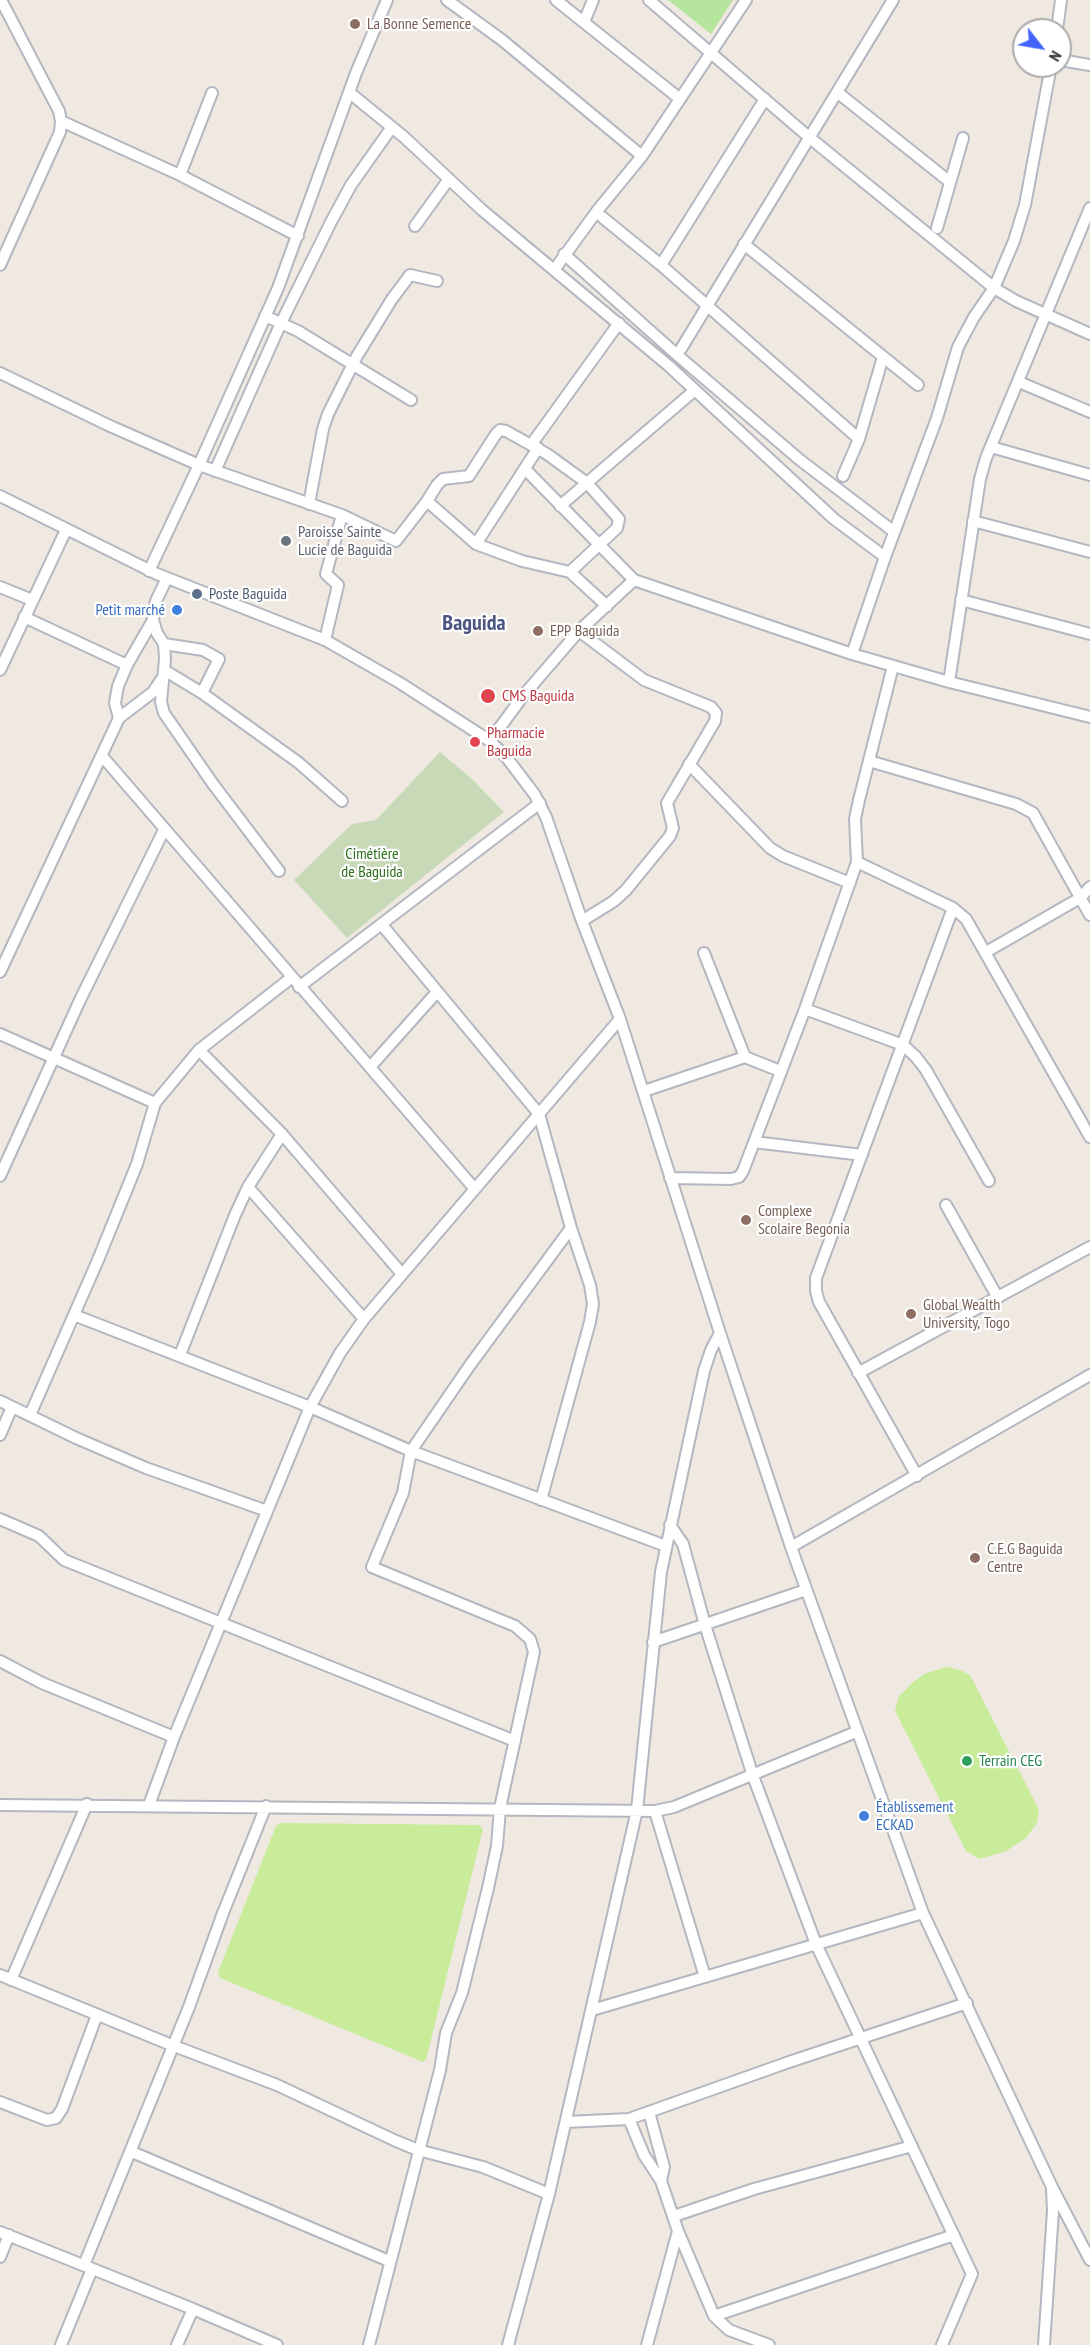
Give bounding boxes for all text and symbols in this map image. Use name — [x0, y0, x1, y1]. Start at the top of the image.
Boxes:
place label: La Bonne Semence — [367, 14, 471, 34]
marker: La Bonne Semence — [348, 17, 362, 31]
north arrow — [1012, 18, 1072, 78]
text: N — [1045, 47, 1067, 65]
place label: Paroisse Sainte Lucie de Baguida — [298, 522, 392, 560]
marker: Paroisse Sainte Lucie de Baguida — [279, 534, 293, 548]
place label: Poste Baguida — [209, 584, 287, 604]
marker: Poste Baguida — [190, 587, 204, 601]
place label: Petit marché — [95, 600, 165, 620]
marker: Petit marché — [170, 603, 184, 617]
district label: Baguida — [442, 611, 506, 637]
place label: EPP Baguida — [550, 621, 619, 641]
marker: EPP Baguida — [531, 624, 545, 638]
place label: CMS Baguida — [502, 686, 574, 706]
marker: CMS Baguida — [479, 687, 497, 705]
place label: Pharmacie Baguida — [487, 723, 545, 761]
marker: Pharmacie Baguida — [468, 735, 482, 749]
park label: Cimétière de Baguida — [341, 844, 403, 882]
place label: Complexe Scolaire Begonia — [758, 1201, 850, 1239]
marker: Complexe Scolaire Begonia — [739, 1213, 753, 1227]
place label: Global Wealth University, Togo — [923, 1295, 1010, 1333]
marker: Global Wealth University, Togo — [904, 1307, 918, 1321]
place label: C.E.G Baguida Centre — [987, 1539, 1063, 1577]
marker: C.E.G Baguida Centre — [968, 1551, 982, 1565]
place label: Terrain CEG — [979, 1751, 1042, 1771]
marker: Terrain CEG — [960, 1754, 974, 1768]
place label: Établissement ECKAD — [876, 1797, 954, 1835]
marker: Établissement ECKAD — [857, 1809, 871, 1823]

